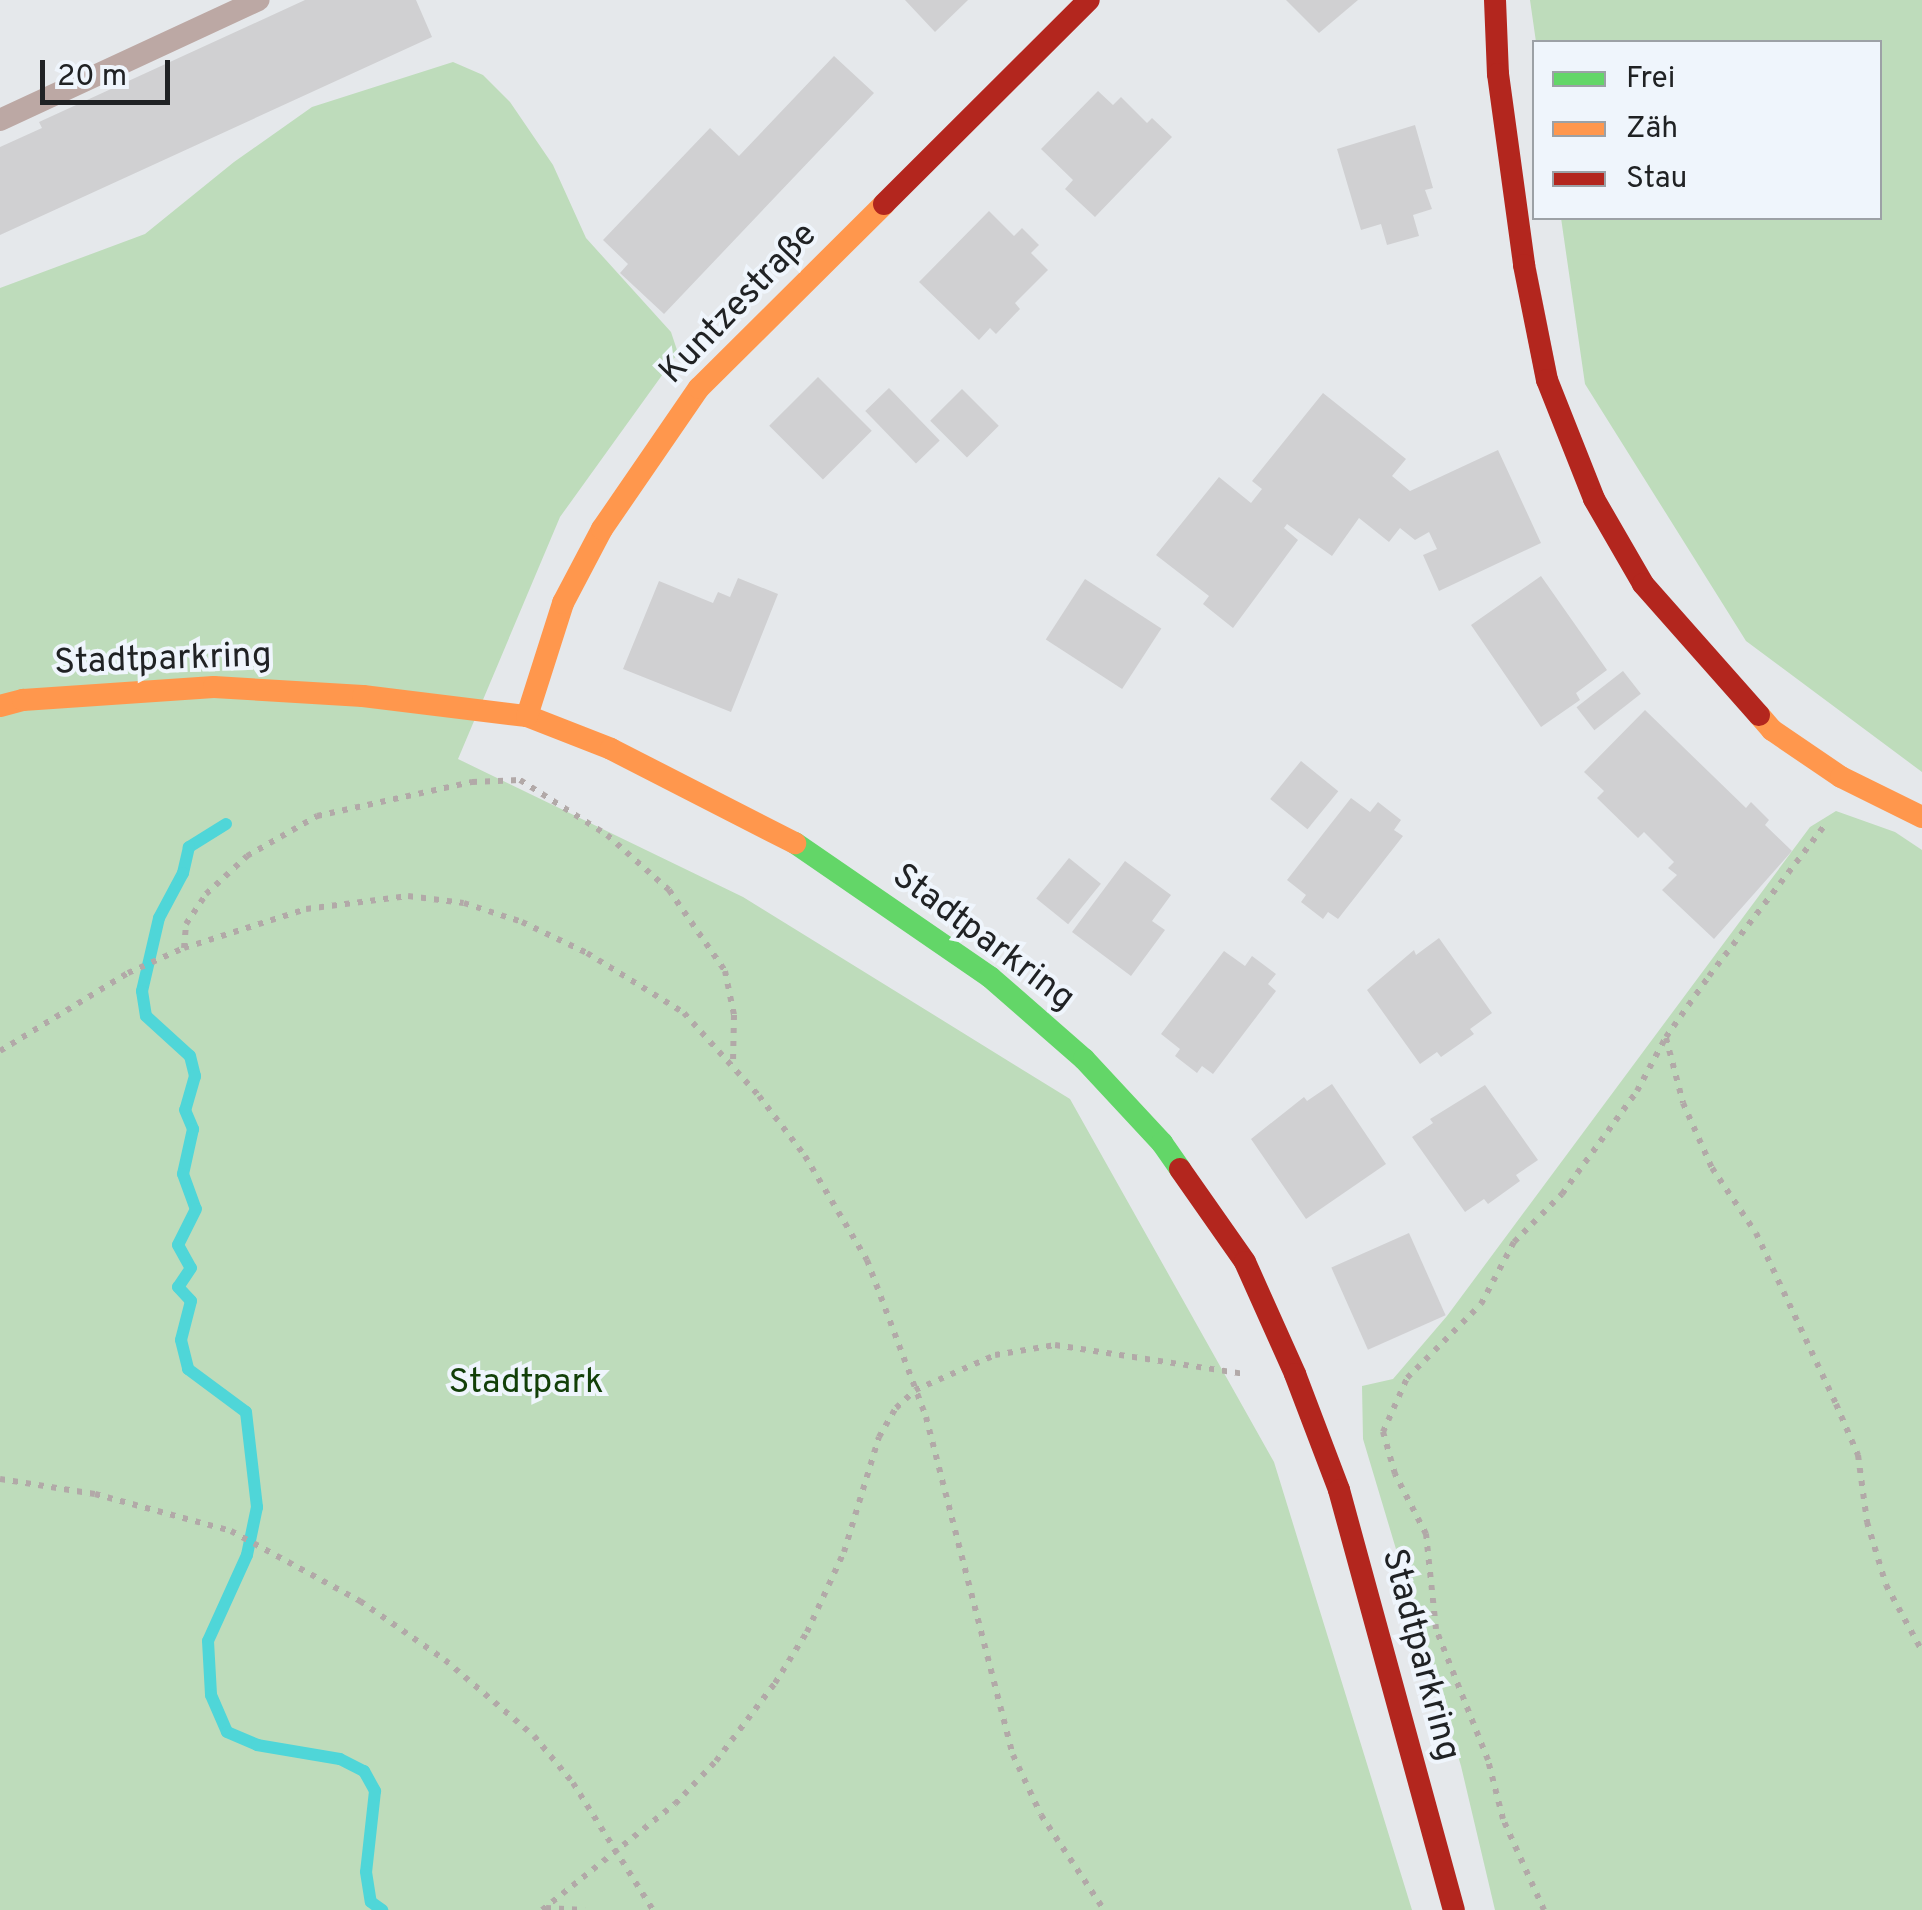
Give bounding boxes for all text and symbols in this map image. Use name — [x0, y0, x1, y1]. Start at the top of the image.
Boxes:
scale bar — [45, 40, 175, 102]
legend — [1532, 40, 1882, 220]
text: 20 m — [57, 59, 127, 96]
text: Frei — [1626, 61, 1675, 98]
text: Zäh — [1626, 111, 1678, 148]
text: Stau — [1626, 161, 1687, 198]
street label: Kuntzestraße — [652, 215, 826, 393]
street label: Stadtparkring — [54, 635, 272, 685]
street label: Stadtparkring — [883, 856, 1083, 1020]
park label: Stadtpark — [448, 1362, 604, 1404]
street label: Stadtparkring — [1372, 1544, 1468, 1766]

